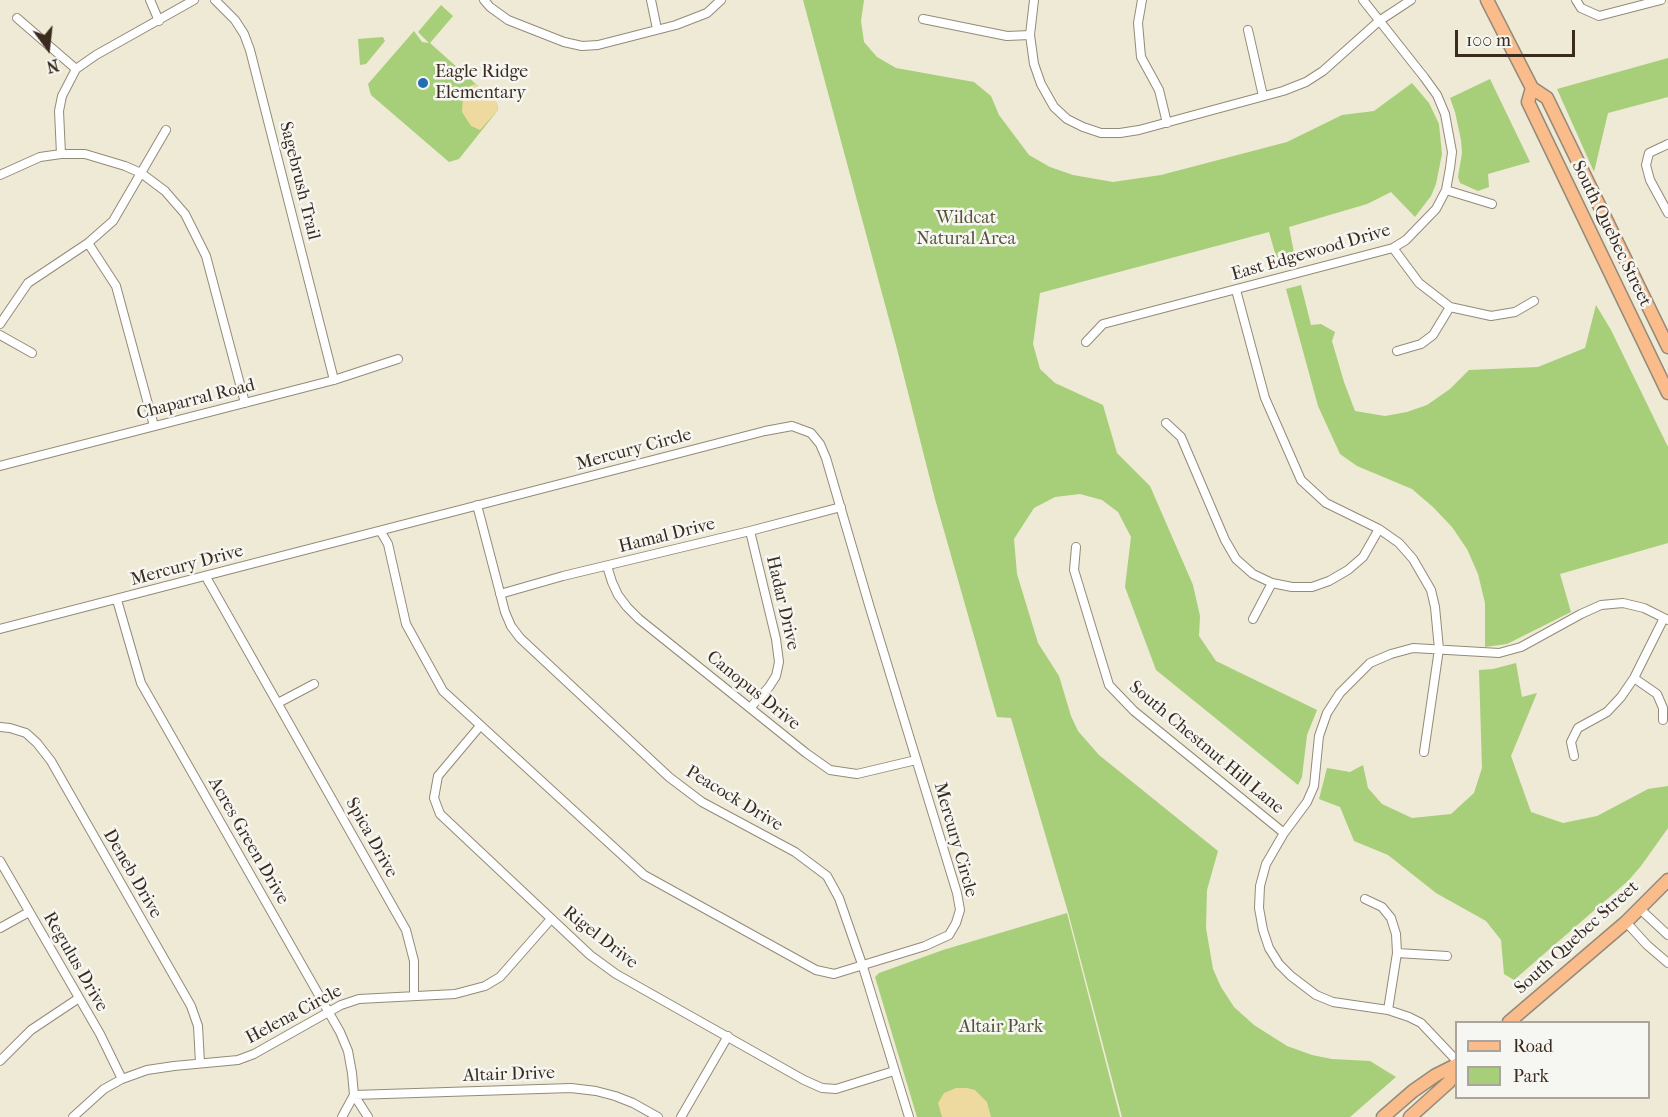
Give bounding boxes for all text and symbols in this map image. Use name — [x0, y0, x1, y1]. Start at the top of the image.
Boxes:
north arrow — [18, 18, 78, 78]
scale bar — [1458, 18, 1578, 56]
text: 100 m — [1466, 30, 1511, 51]
text: N — [44, 55, 61, 77]
place label: Eagle Ridge Elementary — [435, 62, 528, 104]
marker: Eagle Ridge Elementary — [416, 76, 430, 90]
street label: Sagebrush Trail — [274, 120, 324, 242]
street label: South Quebec Street — [1566, 158, 1656, 310]
park label: Wildcat Natural Area — [916, 208, 1016, 250]
street label: East Edgewood Drive — [1229, 220, 1393, 286]
street label: Chaparral Road — [135, 375, 257, 425]
street label: Mercury Circle — [574, 424, 694, 476]
street label: Hamal Drive — [617, 514, 717, 558]
street label: Mercury Drive — [128, 541, 246, 591]
street label: Hadar Drive — [761, 554, 803, 652]
street label: Canopus Drive — [702, 647, 804, 735]
street label: South Chestnut Hill Lane — [1124, 677, 1288, 819]
street label: Peacock Drive — [681, 761, 787, 837]
street label: Acres Green Drive — [203, 774, 293, 908]
street label: Mercury Circle — [928, 780, 982, 900]
street label: Spica Drive — [340, 794, 402, 882]
street label: Deneb Drive — [98, 826, 166, 922]
street label: South Quebec Street — [1511, 877, 1643, 999]
street label: Rigel Drive — [558, 902, 642, 974]
street label: Regulus Drive — [38, 908, 112, 1016]
street label: Helena Circle — [242, 981, 346, 1049]
park label: Altair Park — [959, 1017, 1043, 1039]
legend — [1455, 1021, 1650, 1099]
text: Road — [1513, 1036, 1553, 1057]
street label: Altair Drive — [463, 1063, 555, 1087]
text: Park — [1513, 1066, 1549, 1087]

